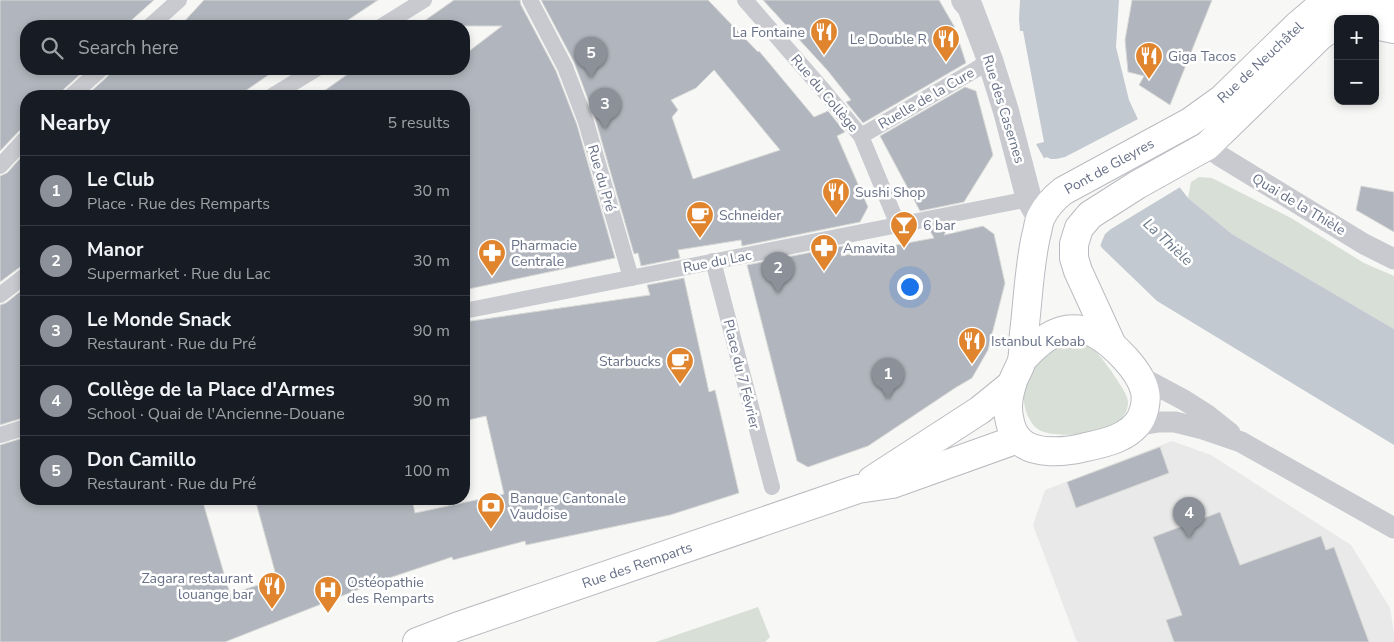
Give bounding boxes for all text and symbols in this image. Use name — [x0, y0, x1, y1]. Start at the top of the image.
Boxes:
map controls — [1334, 15, 1379, 105]
button: + — [1334, 15, 1379, 60]
restaurant icon: La Fontaine — [809, 17, 839, 56]
street label: Rue de Neuchâtel — [1213, 17, 1308, 107]
search box — [20, 20, 470, 75]
place label: La Fontaine — [732, 23, 805, 42]
restaurant icon: Le Double R — [931, 24, 961, 63]
place label: Le Double R — [850, 30, 927, 49]
icon: search — [38, 34, 66, 62]
text: Search here — [78, 35, 179, 61]
pin: 5 — [575, 37, 607, 78]
restaurant icon: Giga Tacos — [1134, 41, 1164, 80]
place label: Giga Tacos — [1168, 47, 1237, 66]
street label: Rue du Collège — [787, 50, 863, 136]
street label: Rue des Casernes — [978, 53, 1029, 166]
button: − — [1334, 60, 1379, 105]
street label: Ruelle de la Cure — [875, 63, 978, 134]
pin: 3 — [589, 88, 621, 129]
text: Nearby — [40, 109, 110, 137]
text: 5 results — [388, 112, 450, 134]
street label: Pont de Gleyres — [1061, 134, 1158, 199]
street label: Rue du Pré — [583, 142, 620, 214]
text: Le Club — [87, 167, 154, 193]
street label: Quai de la Thièle — [1248, 169, 1349, 240]
restaurant icon: Sushi Shop — [821, 177, 851, 216]
text: 1 — [51, 180, 61, 202]
text: 30 m — [413, 180, 450, 202]
place label: Sushi Shop — [855, 183, 926, 202]
text: Place · Rue des Remparts — [87, 193, 270, 215]
cafe icon: Schneider — [685, 200, 715, 239]
place label: Schneider — [719, 206, 781, 225]
bar icon: 6 bar — [889, 210, 919, 249]
water label: La Thièle — [1139, 214, 1197, 270]
place label: 6 bar — [923, 216, 956, 235]
pharmacy icon: Amavita — [809, 233, 839, 272]
place label: Pharmacie Centrale — [511, 236, 577, 271]
text: Manor — [87, 237, 143, 263]
pharmacy icon: Pharmacie Centrale — [477, 238, 507, 277]
place label: Amavita — [843, 239, 895, 258]
street label: Rue du Lac — [681, 245, 753, 277]
text: 2 — [51, 250, 61, 272]
text: 30 m — [413, 250, 450, 272]
pin: 2 — [762, 252, 794, 293]
text: Supermarket · Rue du Lac — [87, 263, 270, 285]
your location — [897, 274, 923, 300]
text: Le Monde Snack — [87, 307, 231, 333]
street label: Place du 7 Février — [719, 317, 764, 431]
text: 3 — [51, 320, 61, 342]
text: 90 m — [413, 320, 450, 342]
restaurant icon: Istanbul Kebab — [957, 326, 987, 365]
place label: Istanbul Kebab — [991, 332, 1085, 351]
text: Restaurant · Rue du Pré — [87, 333, 256, 355]
cafe icon: Starbucks — [665, 346, 695, 385]
place label: Starbucks — [599, 352, 661, 371]
pin: 1 — [872, 358, 904, 399]
text: Collège de la Place d'Armes — [87, 377, 335, 403]
text: 4 — [51, 390, 61, 412]
text: 90 m — [413, 390, 450, 412]
text: School · Quai de l'Ancienne-Douane — [87, 403, 345, 425]
text: Don Camillo — [87, 447, 196, 473]
text: 5 — [51, 460, 61, 482]
text: 100 m — [403, 460, 450, 482]
text: Restaurant · Rue du Pré — [87, 473, 256, 495]
place label: Banque Cantonale Vaudoise — [509, 489, 626, 524]
bank icon: Banque Cantonale Vaudoise — [476, 491, 506, 530]
pin: 4 — [1173, 497, 1205, 538]
street label: Rue des Remparts — [579, 538, 695, 593]
place label: Zagara restaurant louange bar — [141, 569, 253, 604]
restaurant icon: Zagara restaurant louange bar — [257, 571, 287, 610]
place label: Ostéopathie des Remparts — [347, 573, 434, 608]
hospital icon: Ostéopathie des Remparts — [313, 575, 343, 614]

